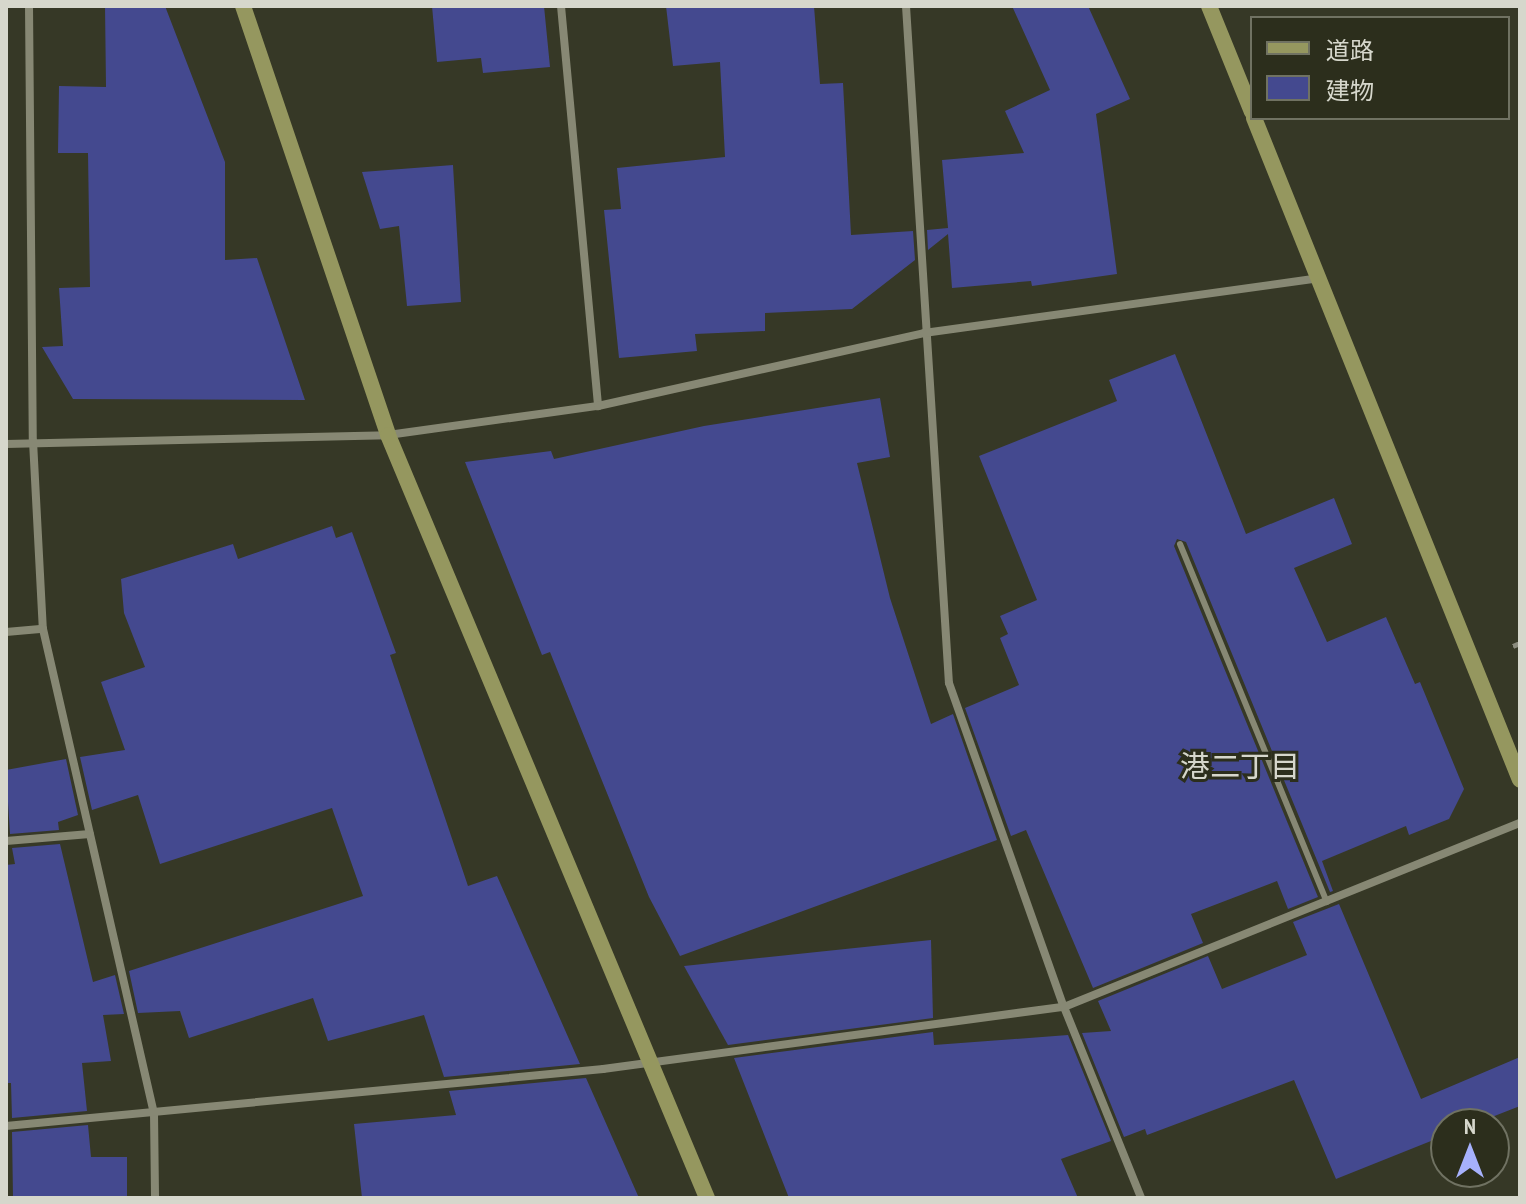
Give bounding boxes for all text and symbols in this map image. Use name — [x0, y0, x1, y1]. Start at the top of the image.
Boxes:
legend — [1250, 16, 1510, 120]
text: 道路 — [1326, 35, 1374, 66]
text: 建物 — [1326, 75, 1374, 106]
district label: 港二丁目 — [1180, 748, 1300, 784]
north arrow — [1430, 1108, 1510, 1188]
text: N — [1464, 1112, 1476, 1140]

